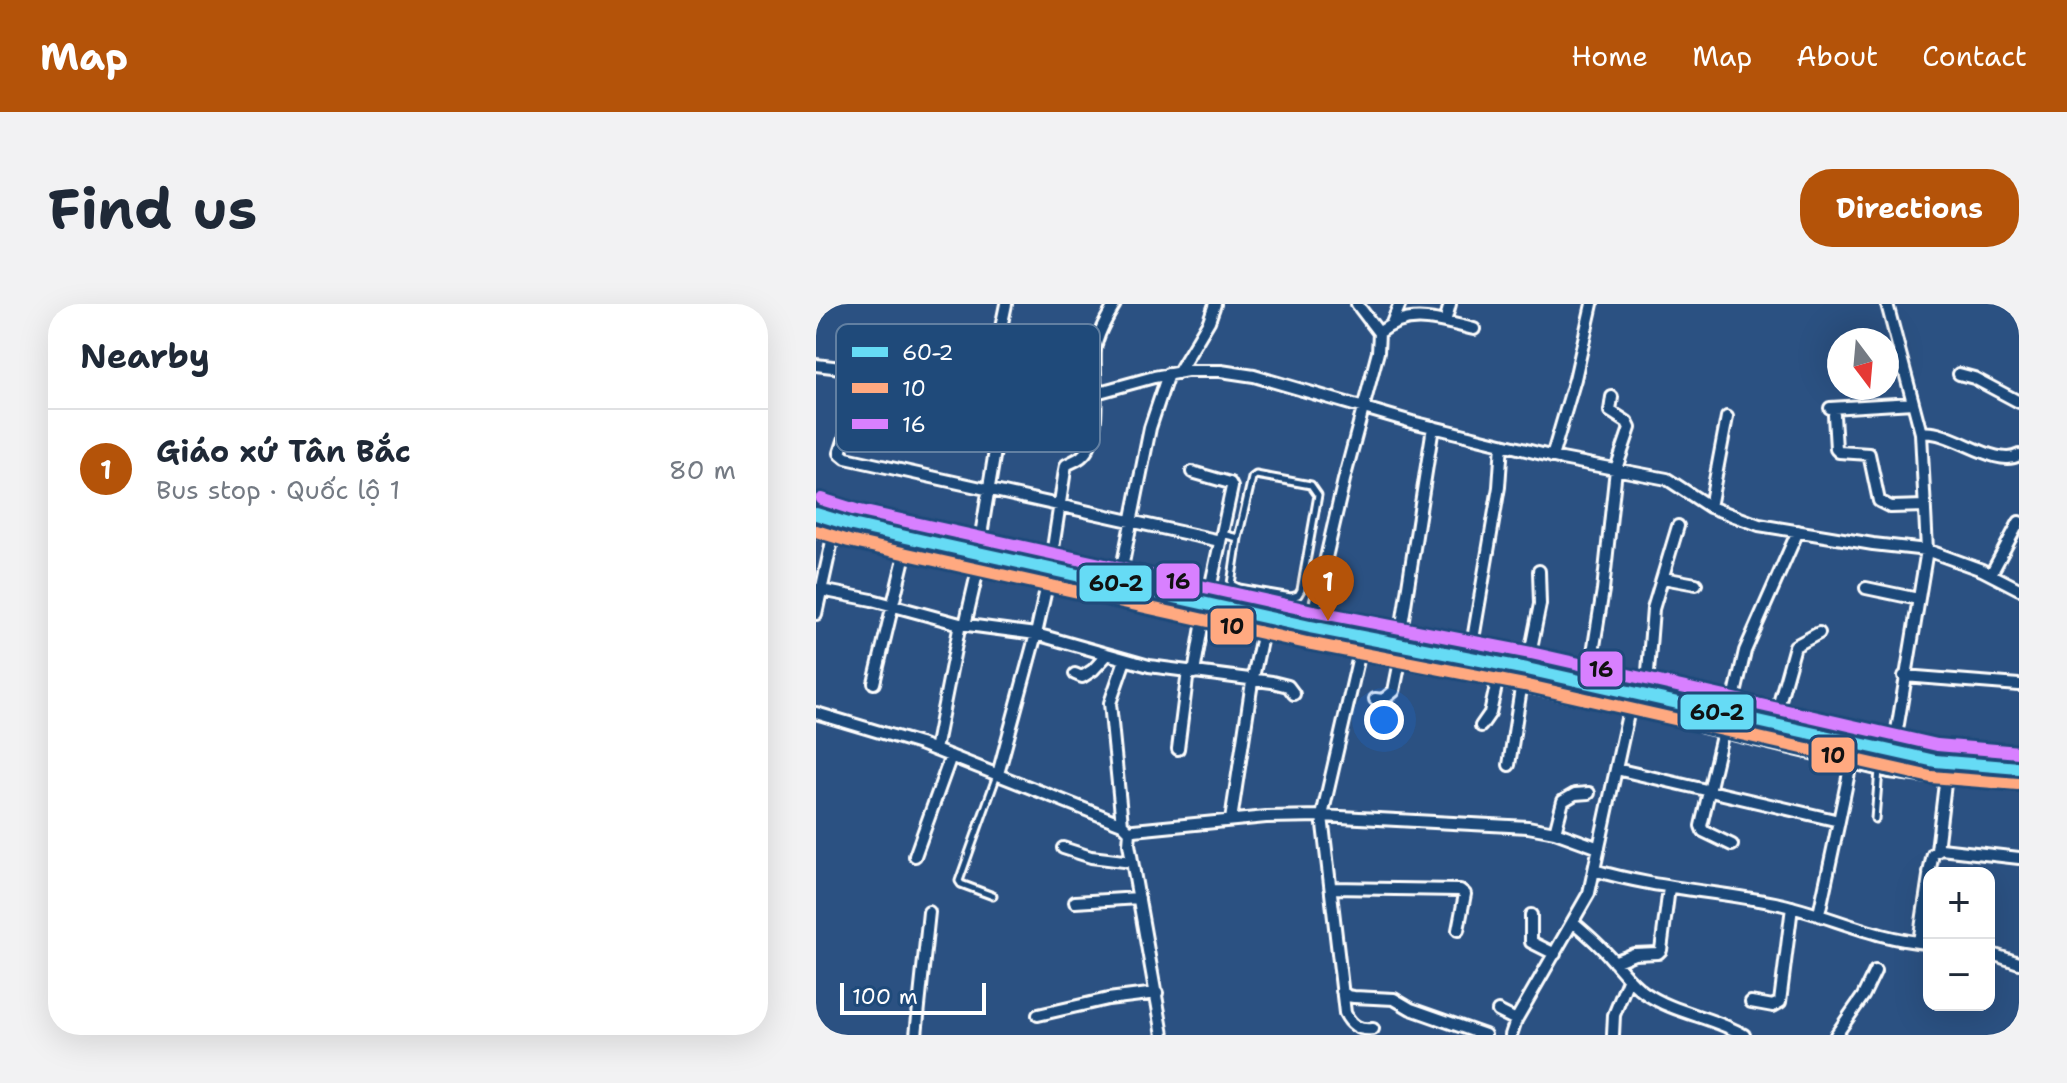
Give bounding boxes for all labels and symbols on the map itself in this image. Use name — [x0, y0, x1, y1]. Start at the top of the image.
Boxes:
legend — [836, 324, 1100, 452]
north arrow — [1827, 328, 1899, 400]
text: 60-2 — [902, 338, 954, 367]
text: 10 — [902, 374, 926, 403]
text: 16 — [902, 410, 926, 439]
pin: 1 — [1302, 555, 1354, 621]
line badge: 16 — [1155, 562, 1201, 600]
line badge: 60-2 — [1078, 564, 1153, 603]
text: 16 — [1166, 567, 1190, 596]
text: 60-2 — [1089, 569, 1143, 598]
line badge: 10 — [1209, 607, 1255, 646]
text: 10 — [1220, 612, 1244, 641]
line badge: 16 — [1579, 650, 1624, 688]
text: 16 — [1589, 655, 1613, 684]
line badge: 60-2 — [1679, 693, 1755, 731]
text: 60-2 — [1690, 698, 1744, 727]
your location — [1364, 700, 1404, 740]
line badge: 10 — [1810, 736, 1856, 774]
text: 10 — [1821, 741, 1845, 770]
scale bar — [840, 979, 986, 1015]

